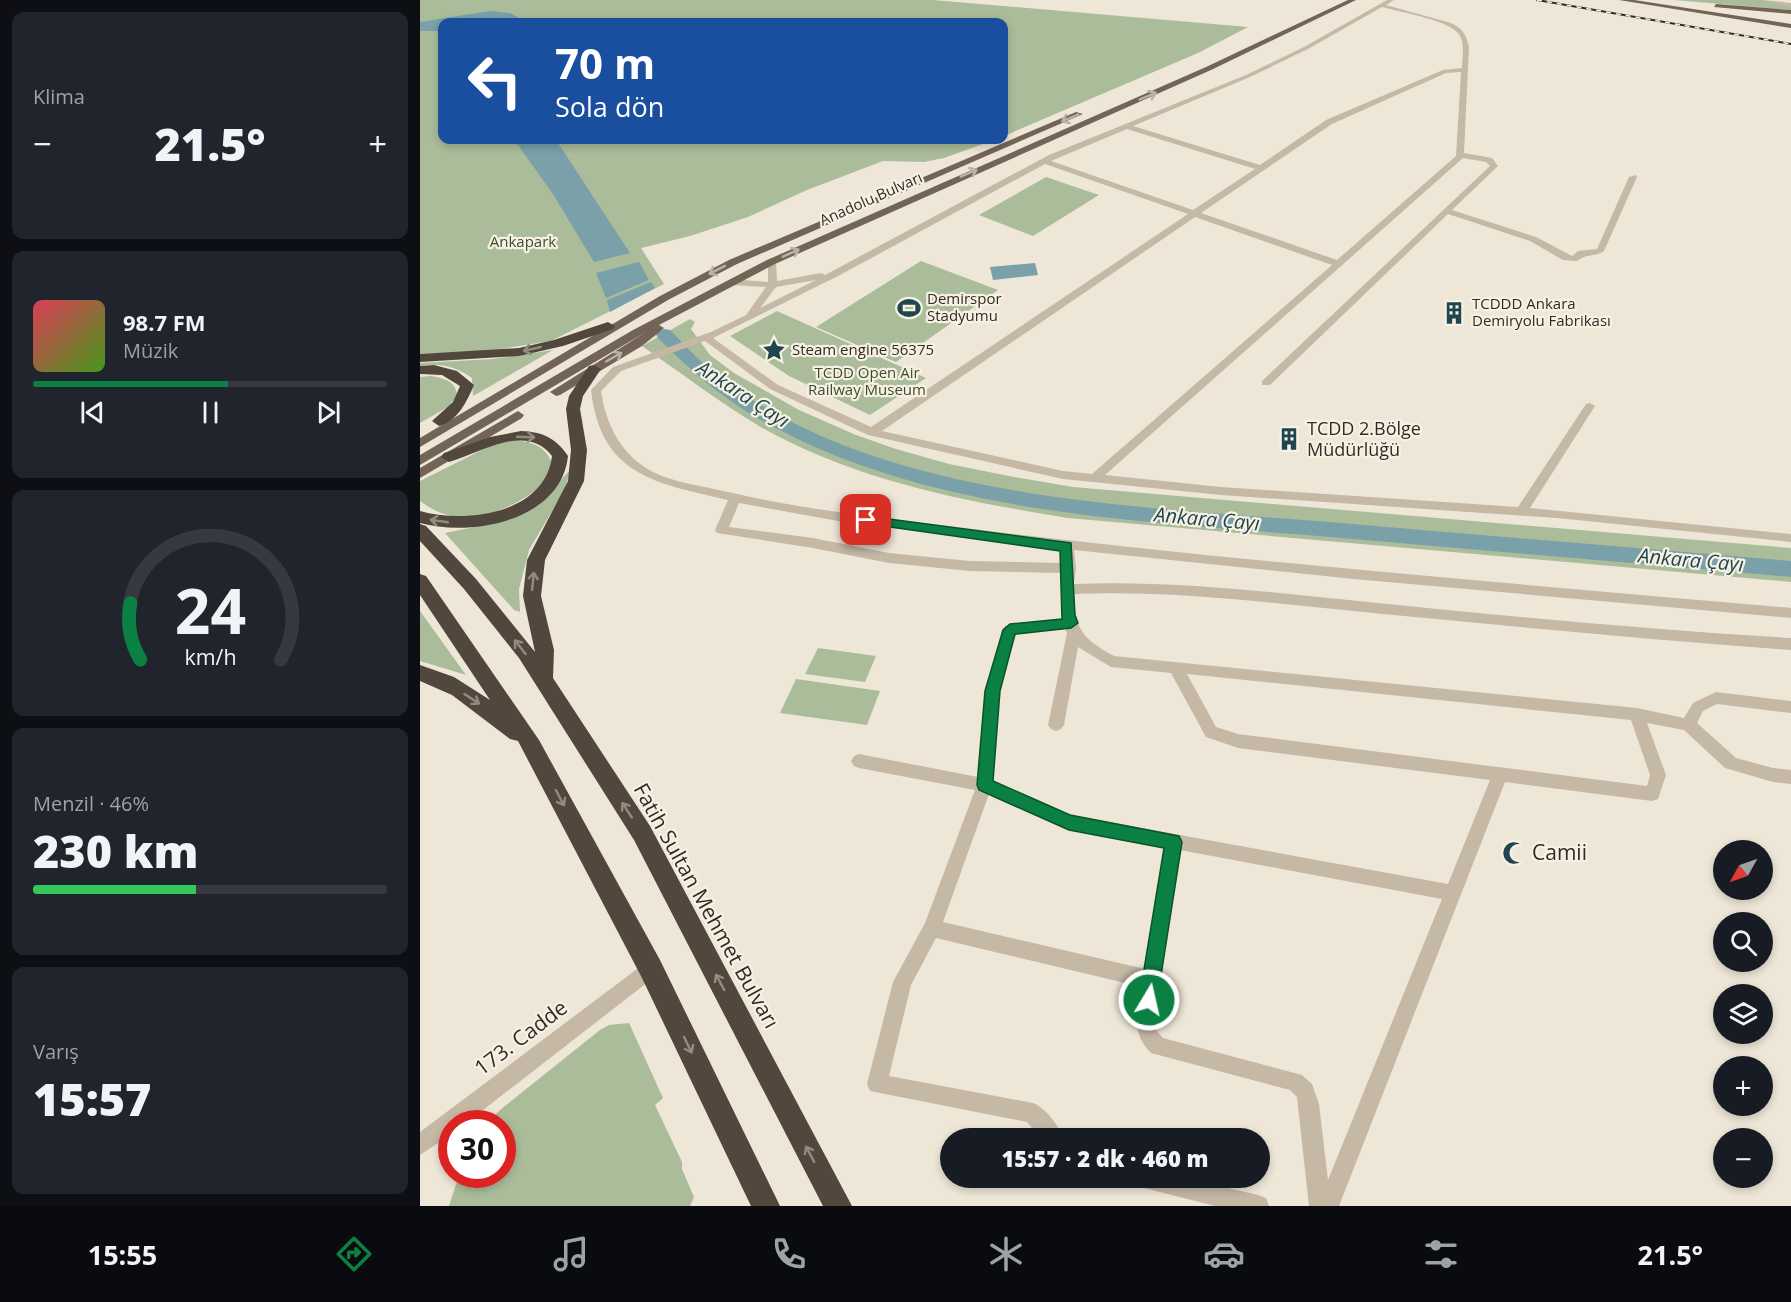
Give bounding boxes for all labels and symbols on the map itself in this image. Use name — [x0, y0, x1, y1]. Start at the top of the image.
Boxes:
one-way arrow — [1138, 90, 1156, 101]
one-way arrow — [1061, 113, 1080, 124]
street label: Anadolu Bulvarı — [816, 166, 925, 230]
one-way arrow — [959, 167, 977, 178]
park label: Ankapark — [490, 231, 556, 251]
one-way arrow — [781, 247, 799, 258]
one-way arrow — [709, 264, 727, 276]
place label: Demirspor Stadyumu — [927, 288, 1002, 325]
place label: TCDDD Ankara Demiryolu Fabrikası — [1472, 293, 1611, 330]
sports icon: Demirspor Stadyumu — [896, 295, 922, 321]
building icon: TCDDD Ankara Demiryolu Fabrikası — [1441, 300, 1467, 326]
place icon: Steam engine 56375 — [761, 337, 787, 363]
place label: Steam engine 56375 — [792, 339, 934, 359]
one-way arrow — [522, 344, 541, 356]
one-way arrow — [605, 351, 622, 363]
water label: Ankara Çayı — [690, 352, 795, 434]
park label: TCDD Open Air Railway Museum — [808, 362, 926, 399]
place label: TCDD 2.Bölge Müdürlüğü — [1307, 416, 1421, 461]
building icon: TCDD 2.Bölge Müdürlüğü — [1276, 426, 1302, 452]
one-way arrow — [515, 432, 535, 443]
pin — [840, 494, 891, 545]
water label: Ankara Çayı — [1151, 500, 1261, 537]
one-way arrow — [430, 515, 450, 526]
water label: Ankara Çayı — [1635, 541, 1745, 578]
one-way arrow — [528, 571, 539, 591]
one-way arrow — [514, 639, 527, 655]
one-way arrow — [463, 693, 480, 705]
street label: Fatih Sultan Mehmet Bulvarı — [628, 778, 786, 1033]
one-way arrow — [555, 788, 566, 806]
one-way arrow — [620, 802, 632, 819]
place label: Camii — [1532, 838, 1587, 866]
mosque icon: Camii — [1501, 840, 1527, 866]
north arrow — [1713, 840, 1773, 900]
position arrow — [1117, 968, 1181, 1032]
one-way arrow — [714, 973, 725, 991]
street label: 173. Cadde — [468, 993, 573, 1081]
one-way arrow — [682, 1036, 694, 1054]
speed limit sign: 30 — [438, 1110, 516, 1188]
one-way arrow — [804, 1146, 815, 1164]

